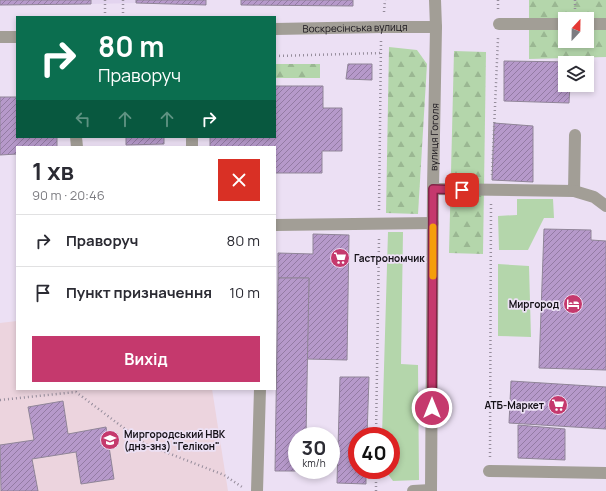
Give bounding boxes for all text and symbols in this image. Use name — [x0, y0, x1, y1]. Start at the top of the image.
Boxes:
north arrow — [558, 12, 594, 48]
map controls — [558, 12, 594, 92]
street label: Воскресінська вулиця — [302, 20, 408, 35]
text: 80 m — [98, 27, 164, 65]
icon: right — [32, 32, 84, 84]
button: layers — [558, 56, 594, 92]
text: Праворуч — [98, 63, 181, 87]
street label: вулиця Гоголя — [426, 103, 442, 171]
icon: left — [72, 108, 94, 130]
icon: ahead — [114, 108, 136, 130]
icon: ahead — [156, 108, 178, 130]
icon: right — [198, 108, 220, 130]
text: 1 хв — [32, 154, 74, 187]
button: close — [218, 159, 260, 201]
pin — [445, 173, 479, 207]
icon: arrive — [451, 179, 473, 201]
text: 90 m · 20:46 — [32, 186, 105, 204]
icon: right — [32, 230, 54, 252]
text: Праворуч — [66, 230, 138, 251]
text: 80 m — [226, 230, 260, 251]
supermarket icon: Гастрономчик — [329, 247, 351, 269]
place label: Гастрономчик — [354, 251, 425, 265]
icon: arrive — [32, 282, 54, 304]
text: Пункт призначення — [66, 282, 212, 303]
text: 10 m — [229, 282, 260, 303]
hotel icon: Миргород — [562, 293, 584, 315]
place label: Миргород — [509, 297, 560, 311]
button: Вихід — [32, 336, 260, 382]
position arrow — [411, 387, 453, 429]
supermarket icon: АТБ-Маркет — [547, 394, 569, 416]
place label: АТБ-Маркет — [484, 398, 545, 412]
place label: Миргородський НВК (днз-знз) "Гелікон" — [124, 427, 226, 453]
speed limit sign: 40 — [348, 427, 400, 479]
school or university icon: Миргородський НВК (днз-знз) "Гелікон" — [99, 429, 121, 451]
text: 30 — [302, 434, 326, 461]
text: km/h — [302, 456, 326, 470]

